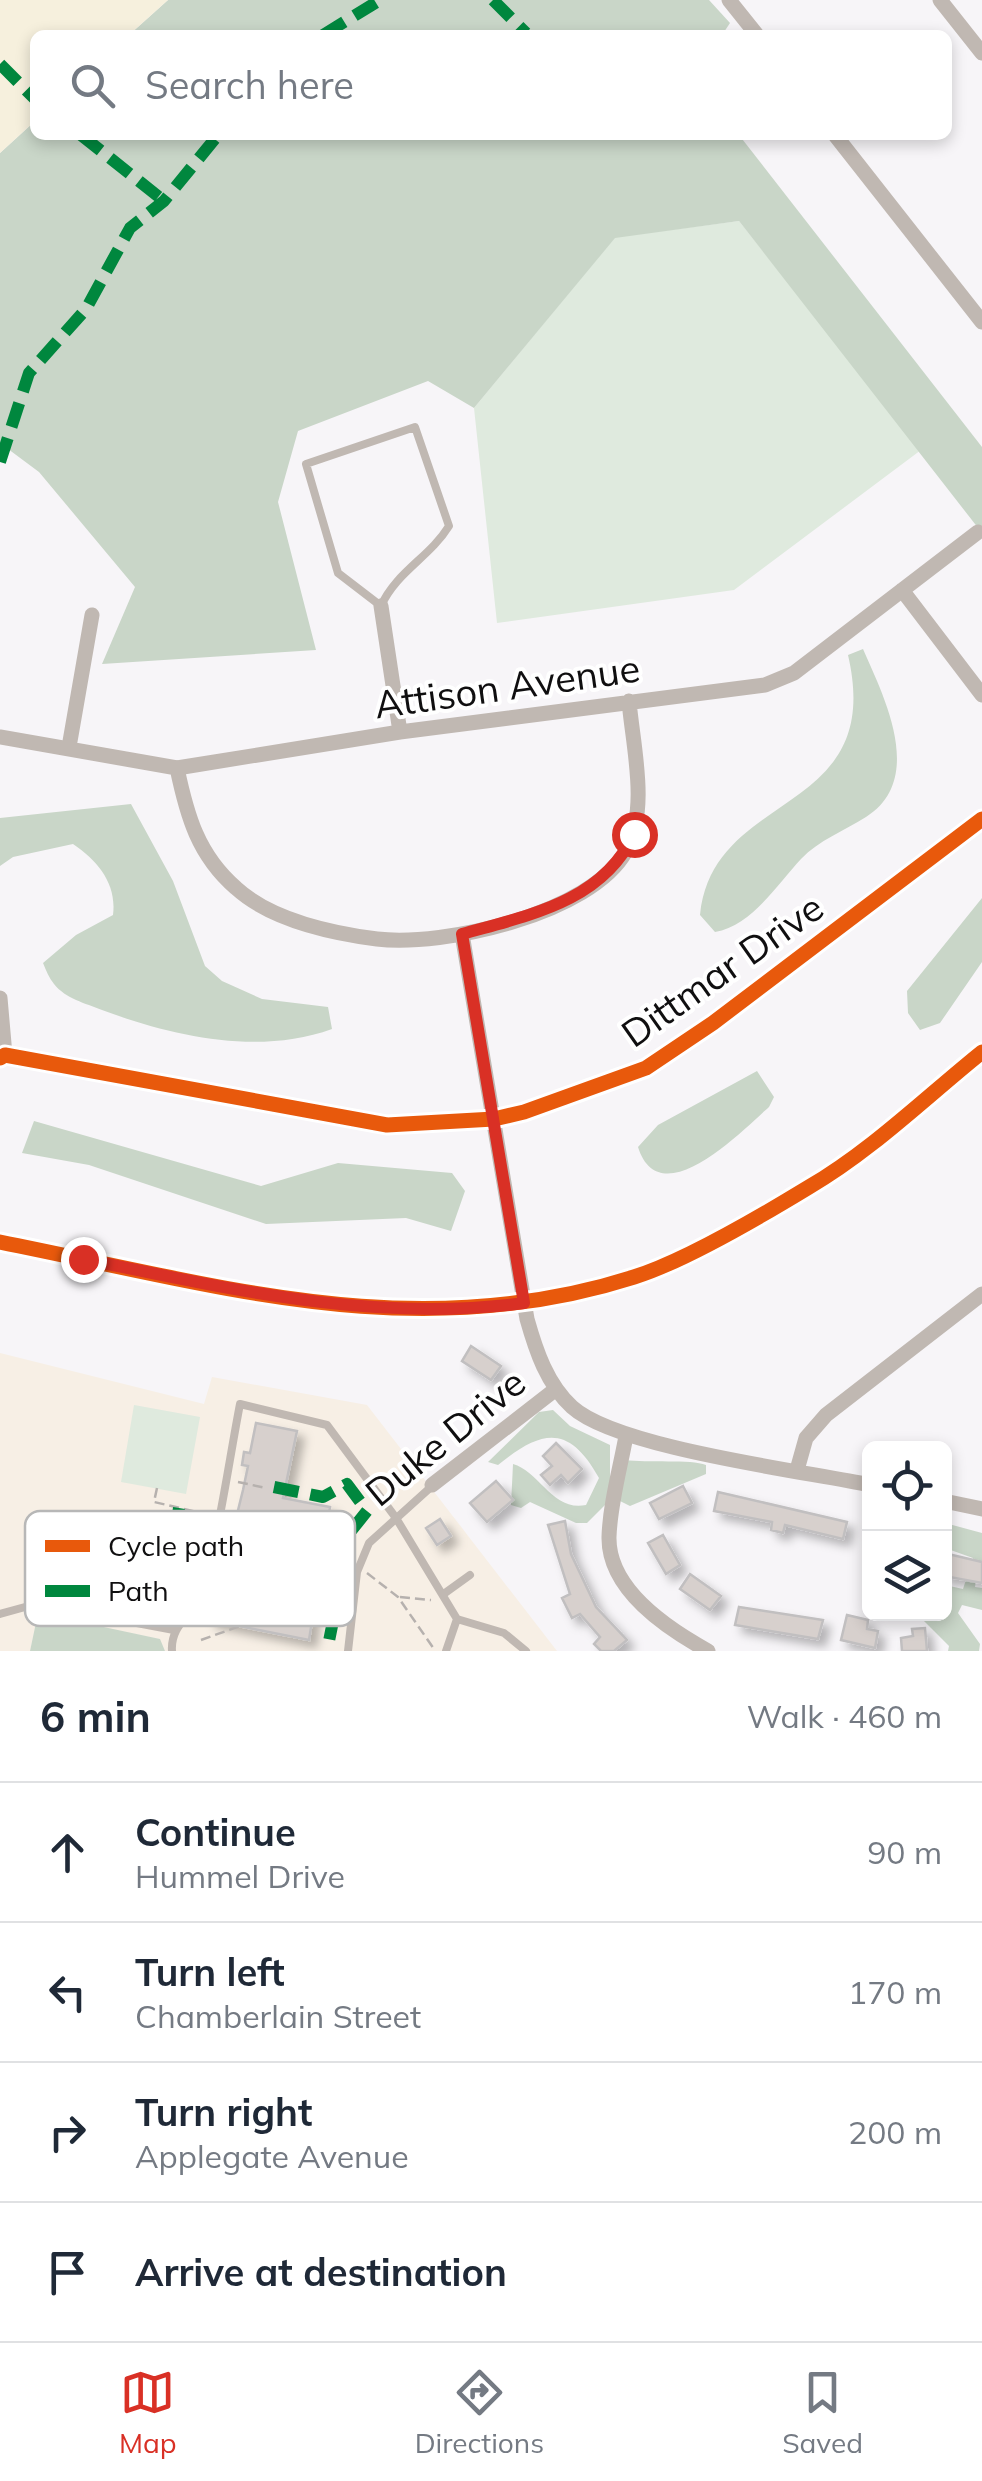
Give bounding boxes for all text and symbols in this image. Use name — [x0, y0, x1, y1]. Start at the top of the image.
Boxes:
search box — [30, 30, 952, 140]
icon: search — [65, 58, 120, 113]
text: Search here — [145, 61, 354, 109]
street label: Attison Avenue — [371, 644, 643, 728]
route start — [612, 812, 658, 858]
street label: Dittmar Drive — [612, 883, 832, 1057]
route end — [61, 1237, 107, 1283]
street label: Duke Drive — [355, 1358, 535, 1516]
map controls — [862, 1441, 952, 1621]
button: locate — [862, 1441, 952, 1531]
legend — [25, 1511, 355, 1626]
text: Cycle path — [108, 1528, 244, 1563]
button: layers — [862, 1531, 952, 1621]
text: Path — [108, 1573, 169, 1608]
text: 6 min — [40, 1690, 151, 1743]
text: Walk · 460 m — [747, 1696, 942, 1736]
text: Continue — [135, 1808, 296, 1856]
icon: ahead — [40, 1825, 95, 1880]
text: 90 m — [867, 1832, 942, 1872]
text: Hummel Drive — [135, 1856, 345, 1896]
text: Turn left — [135, 1948, 285, 1996]
icon: left — [40, 1965, 95, 2020]
text: 170 m — [848, 1972, 942, 2012]
text: Chamberlain Street — [135, 1996, 421, 2036]
text: Turn right — [135, 2088, 312, 2136]
icon: right — [40, 2105, 95, 2160]
text: 200 m — [848, 2112, 942, 2152]
text: Applegate Avenue — [135, 2136, 409, 2176]
icon: arrive — [40, 2245, 95, 2300]
text: Arrive at destination — [135, 2248, 507, 2296]
tab: Map — [119, 2365, 177, 2460]
tab: Directions — [415, 2365, 544, 2460]
tab: Saved — [782, 2365, 863, 2460]

